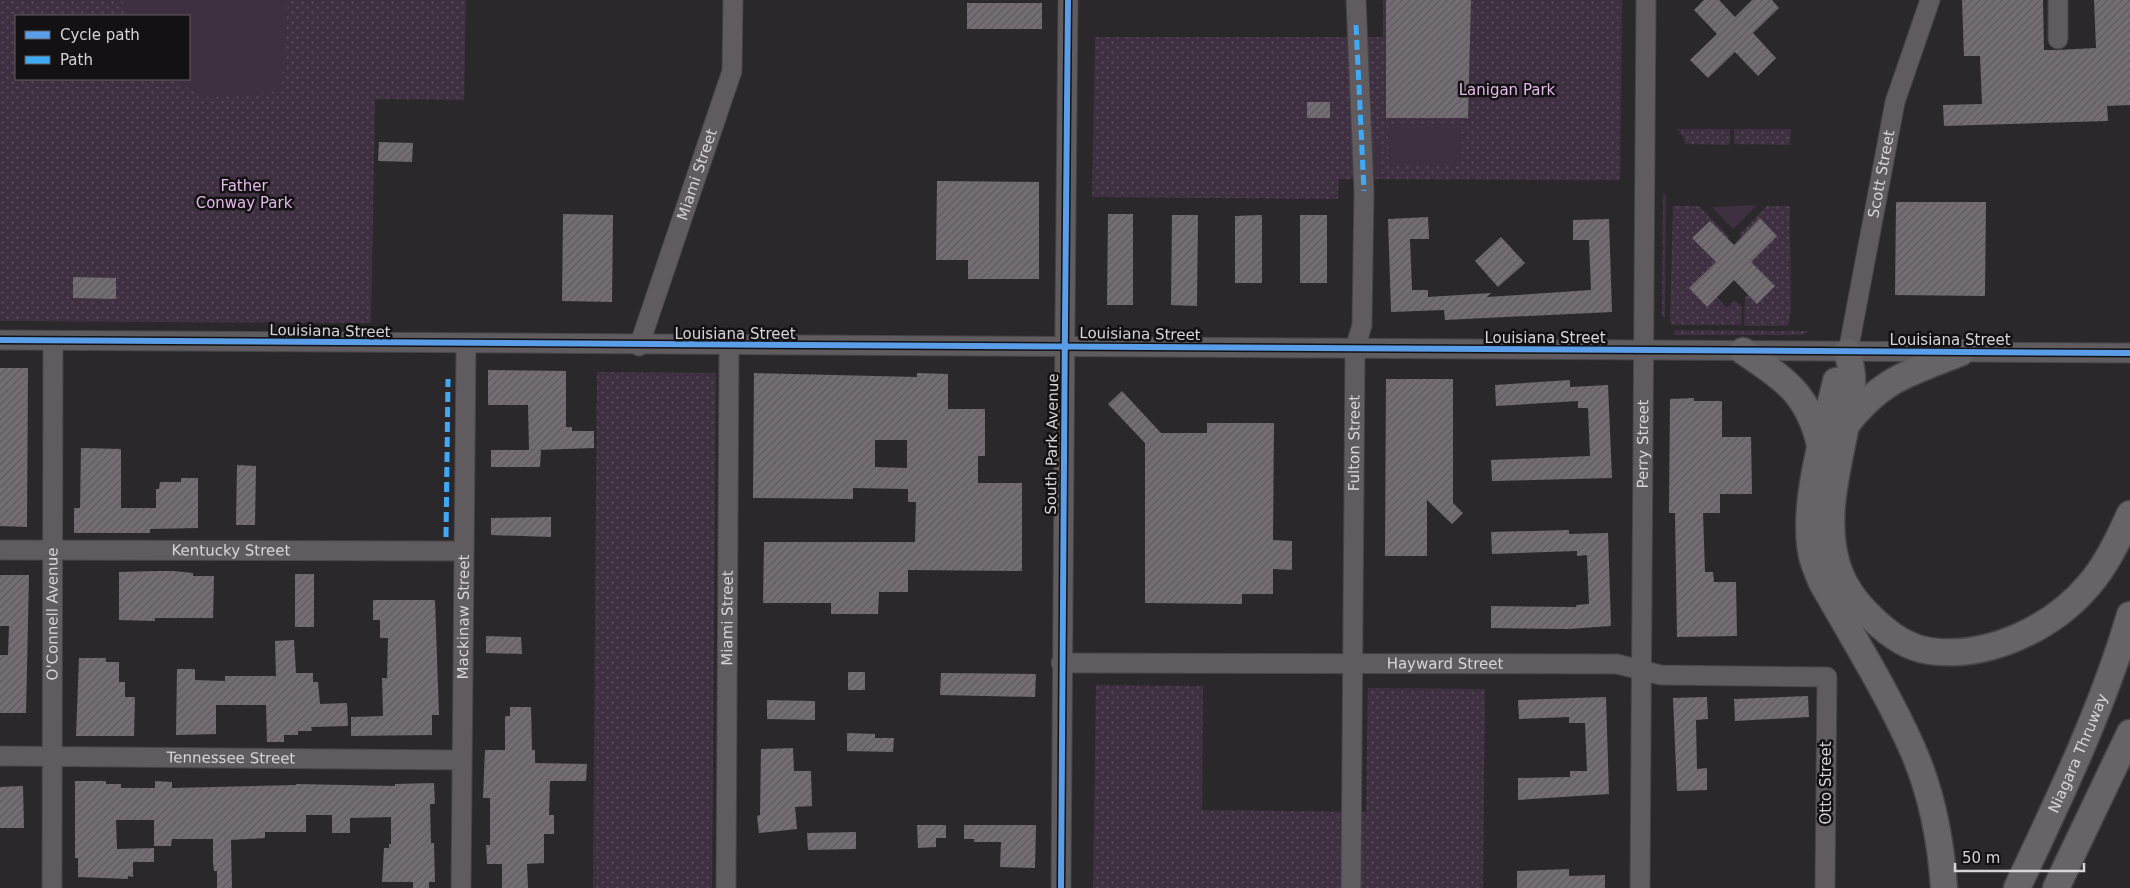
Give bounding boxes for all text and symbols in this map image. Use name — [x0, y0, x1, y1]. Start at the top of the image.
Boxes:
legend — [15, 15, 190, 80]
text: Cycle path — [60, 26, 140, 44]
text: Path — [60, 51, 93, 69]
park label: Lanigan Park — [1459, 81, 1556, 99]
street label: Miami Street — [673, 126, 721, 223]
street label: Scott Street — [1864, 129, 1899, 220]
park label: Father Conway Park — [196, 177, 293, 212]
street label: Louisiana Street — [269, 321, 391, 341]
street label: Louisiana Street — [1079, 324, 1201, 344]
street label: Louisiana Street — [674, 325, 796, 343]
street label: Louisiana Street — [1484, 329, 1606, 347]
street label: Louisiana Street — [1889, 331, 2011, 349]
street label: South Park Avenue — [1042, 373, 1062, 515]
street label: Fulton Street — [1345, 395, 1364, 491]
street label: Perry Street — [1634, 399, 1652, 489]
street label: Kentucky Street — [172, 541, 291, 560]
street label: O'Connell Avenue — [43, 548, 62, 680]
street label: Mackinaw Street — [454, 554, 473, 679]
street label: Miami Street — [718, 570, 737, 666]
street label: Hayward Street — [1387, 655, 1503, 673]
street label: Niagara Thruway — [2044, 691, 2111, 816]
street label: Otto Street — [1817, 741, 1835, 825]
street label: Tennessee Street — [166, 748, 296, 768]
scale bar — [1955, 840, 2084, 872]
text: 50 m — [1962, 849, 2000, 867]

